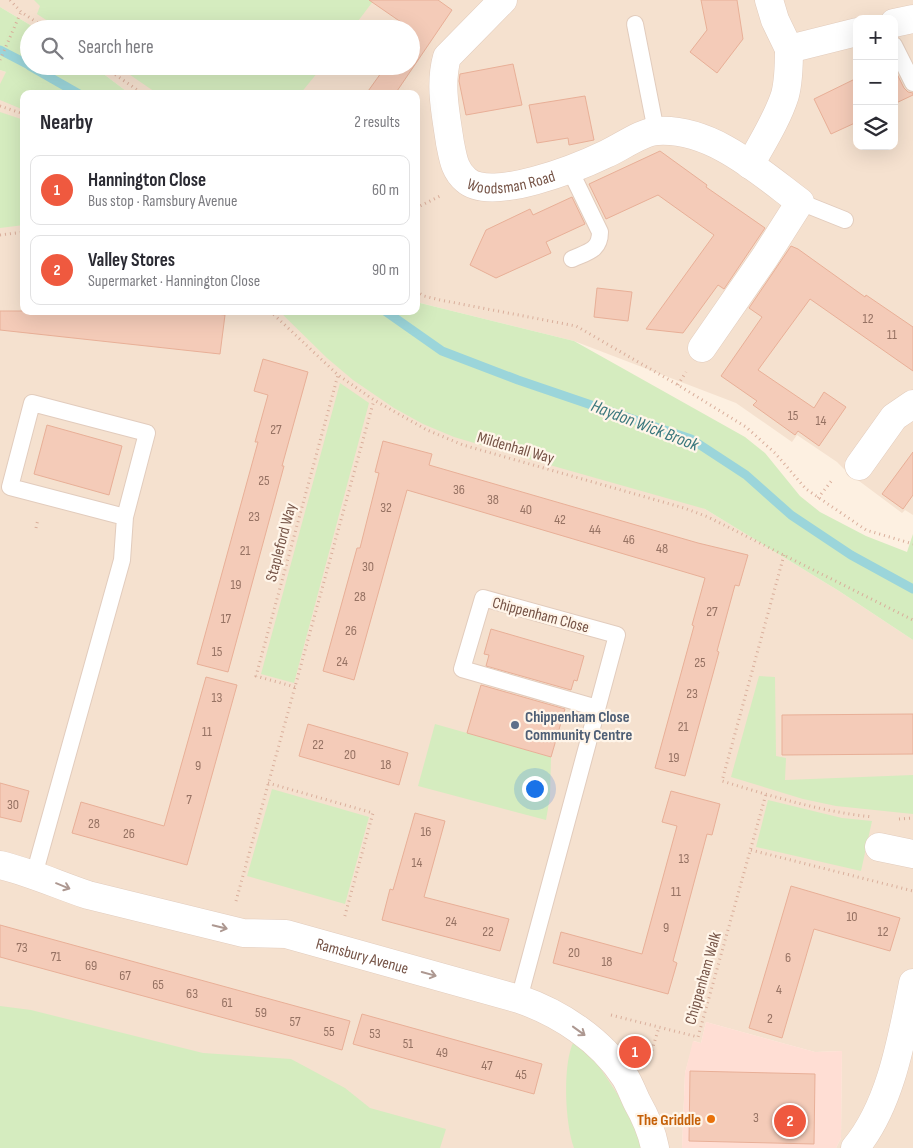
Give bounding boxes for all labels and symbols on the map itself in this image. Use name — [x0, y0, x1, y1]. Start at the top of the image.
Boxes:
street label: Woodsman Road — [464, 167, 558, 199]
house number: 12 — [863, 310, 874, 327]
house number: 11 — [887, 326, 897, 343]
water label: Haydon Wick Brook — [588, 395, 703, 456]
house number: 15 — [788, 407, 799, 424]
house number: 14 — [816, 412, 827, 429]
house number: 27 — [270, 421, 282, 438]
street label: Mildenhall Way — [475, 428, 556, 468]
house number: 25 — [258, 472, 270, 489]
house number: 36 — [453, 481, 465, 498]
house number: 38 — [487, 491, 499, 508]
house number: 32 — [380, 499, 392, 516]
street label: Stapleford Way — [262, 501, 301, 584]
house number: 40 — [520, 501, 532, 518]
house number: 23 — [248, 508, 260, 525]
house number: 42 — [554, 511, 566, 528]
house number: 44 — [589, 521, 601, 538]
house number: 46 — [623, 531, 635, 548]
house number: 48 — [656, 540, 668, 557]
house number: 21 — [240, 542, 250, 559]
house number: 30 — [362, 558, 374, 575]
house number: 19 — [230, 576, 242, 593]
house number: 28 — [354, 588, 366, 605]
street label: Chippenham Close — [490, 593, 591, 638]
house number: 27 — [706, 603, 718, 620]
house number: 17 — [221, 610, 232, 627]
house number: 26 — [345, 622, 357, 639]
house number: 15 — [212, 643, 223, 660]
house number: 24 — [336, 653, 348, 670]
house number: 25 — [694, 654, 706, 671]
house number: 23 — [686, 685, 698, 702]
house number: 13 — [212, 689, 223, 706]
place label: Chippenham Close Community Centre — [525, 708, 632, 745]
house number: 21 — [678, 718, 688, 735]
marker: Chippenham Close Community Centre — [509, 719, 521, 731]
house number: 11 — [202, 723, 212, 740]
house number: 22 — [312, 736, 324, 753]
house number: 20 — [344, 746, 356, 763]
house number: 19 — [668, 749, 680, 766]
house number: 18 — [380, 756, 392, 773]
house number: 9 — [195, 757, 201, 774]
your location — [522, 776, 548, 802]
house number: 7 — [186, 791, 192, 808]
house number: 30 — [7, 796, 19, 813]
house number: 28 — [88, 815, 100, 832]
house number: 16 — [420, 823, 432, 840]
house number: 26 — [123, 825, 135, 842]
house number: 13 — [679, 850, 690, 867]
house number: 14 — [412, 854, 423, 871]
one-way arrow — [55, 882, 70, 891]
house number: 11 — [671, 883, 681, 900]
house number: 10 — [846, 908, 858, 925]
house number: 24 — [445, 913, 457, 930]
house number: 9 — [663, 919, 669, 936]
one-way arrow — [211, 923, 227, 932]
house number: 22 — [482, 923, 494, 940]
house number: 12 — [878, 923, 889, 940]
street label: Chippenham Walk — [681, 930, 726, 1027]
street label: Ramsbury Avenue — [314, 935, 411, 979]
house number: 73 — [16, 939, 28, 956]
house number: 20 — [568, 944, 580, 961]
house number: 71 — [51, 948, 61, 965]
house number: 6 — [785, 949, 791, 966]
house number: 18 — [601, 953, 613, 970]
house number: 69 — [85, 957, 97, 974]
house number: 67 — [119, 967, 131, 984]
one-way arrow — [420, 970, 436, 979]
house number: 65 — [152, 976, 164, 993]
house number: 4 — [776, 981, 782, 998]
house number: 63 — [186, 985, 198, 1002]
house number: 61 — [221, 994, 233, 1011]
house number: 59 — [255, 1004, 267, 1021]
house number: 2 — [767, 1010, 773, 1027]
house number: 57 — [289, 1013, 301, 1030]
house number: 55 — [323, 1023, 335, 1040]
house number: 53 — [369, 1025, 381, 1042]
one-way arrow — [572, 1026, 586, 1036]
pin: 1 — [619, 1033, 651, 1071]
house number: 51 — [403, 1035, 413, 1052]
house number: 49 — [436, 1044, 448, 1061]
house number: 47 — [481, 1057, 493, 1074]
house number: 45 — [515, 1066, 527, 1083]
pin: 2 — [774, 1102, 806, 1140]
house number: 3 — [753, 1109, 759, 1126]
place label: The Griddle — [637, 1111, 701, 1130]
marker: The Griddle — [705, 1113, 717, 1125]

